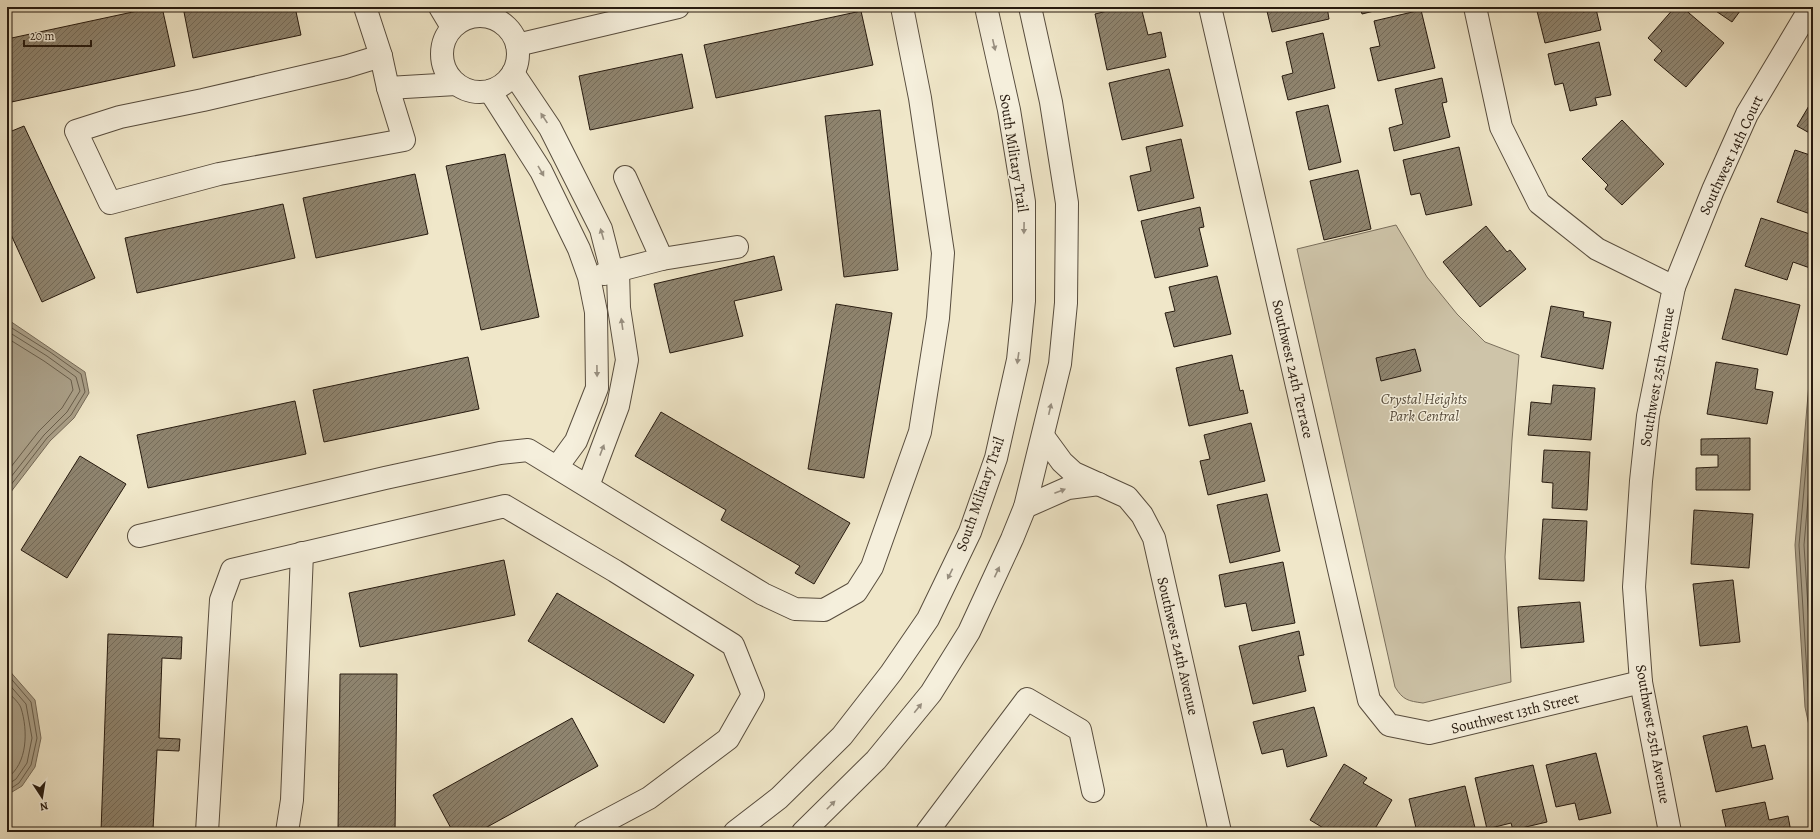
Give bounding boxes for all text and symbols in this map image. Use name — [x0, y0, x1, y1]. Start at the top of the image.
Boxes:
scale bar — [24, 22, 91, 48]
text: 20 m — [30, 28, 54, 44]
one-way arrow — [992, 39, 998, 51]
street label: South Military Trail — [995, 92, 1033, 214]
street label: Southwest 14th Court — [1694, 92, 1768, 218]
one-way arrow — [540, 113, 548, 124]
one-way arrow — [537, 165, 544, 177]
one-way arrow — [1021, 222, 1027, 235]
one-way arrow — [599, 228, 605, 240]
street label: Southwest 24th Terrace — [1267, 298, 1319, 441]
street label: Southwest 25th Avenue — [1635, 306, 1679, 448]
one-way arrow — [619, 318, 625, 330]
one-way arrow — [1015, 352, 1021, 364]
one-way arrow — [594, 365, 600, 378]
park label: Crystal Heights Park Central — [1381, 389, 1467, 426]
one-way arrow — [1047, 403, 1053, 415]
street label: South Military Trail — [951, 434, 1009, 554]
one-way arrow — [599, 443, 605, 455]
one-way arrow — [1055, 487, 1067, 493]
one-way arrow — [994, 566, 1000, 578]
one-way arrow — [947, 568, 953, 580]
street label: Southwest 24th Avenue — [1152, 575, 1204, 717]
street label: Southwest 25th Avenue — [1631, 663, 1675, 805]
street label: Southwest 13th Street — [1449, 687, 1581, 739]
one-way arrow — [914, 703, 923, 714]
north arrow — [22, 777, 62, 817]
text: N — [38, 798, 49, 814]
one-way arrow — [826, 800, 836, 810]

